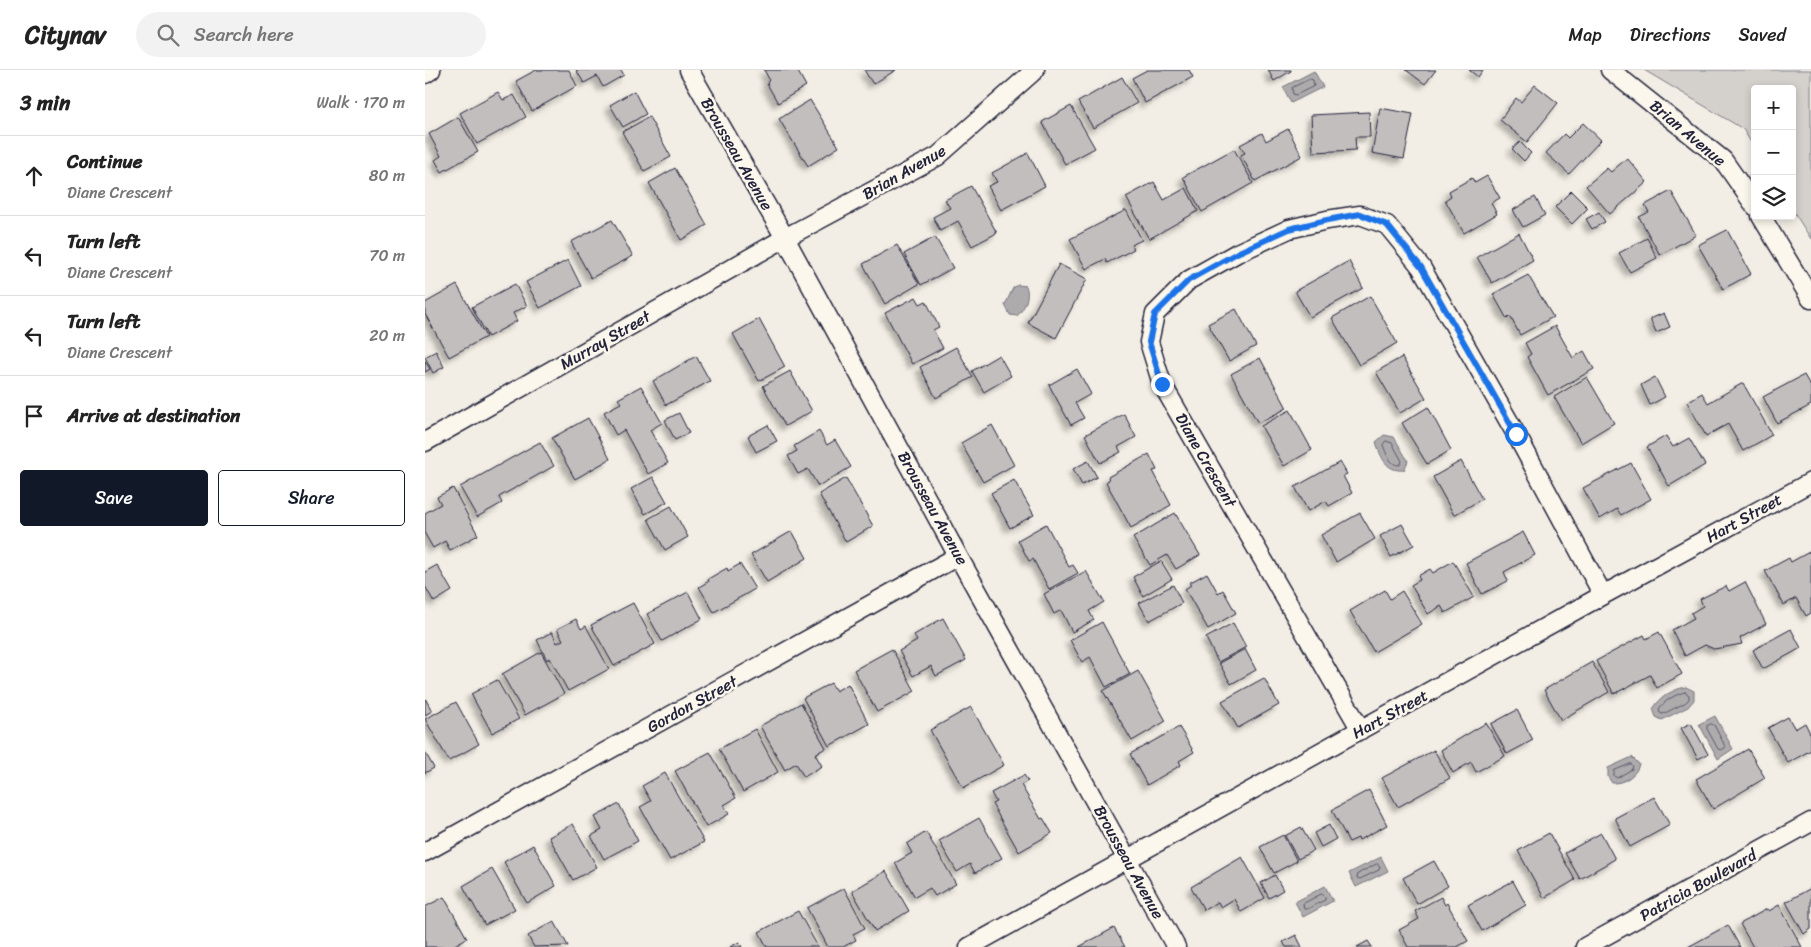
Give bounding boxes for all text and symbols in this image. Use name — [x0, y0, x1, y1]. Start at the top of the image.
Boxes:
search box — [136, 12, 486, 57]
text: Citynav — [25, 14, 106, 56]
text: Search here — [194, 18, 294, 51]
text: Map — [1569, 19, 1602, 51]
text: Directions — [1630, 19, 1711, 51]
text: Saved — [1739, 19, 1786, 51]
icon: search — [154, 21, 182, 49]
text: 3 min — [20, 84, 70, 122]
map controls — [1751, 85, 1796, 220]
button: + — [1751, 85, 1796, 130]
text: Walk · 170 m — [316, 88, 405, 117]
street label: Brousseau Avenue — [693, 92, 781, 216]
street label: Brian Avenue — [1643, 92, 1733, 174]
button: − — [1751, 130, 1796, 175]
street label: Brian Avenue — [856, 136, 952, 208]
text: Continue — [67, 145, 143, 178]
text: 80 m — [369, 161, 405, 190]
icon: ahead — [20, 162, 48, 190]
button: layers — [1751, 175, 1796, 220]
text: Diane Crescent — [67, 178, 172, 207]
text: Turn left — [67, 225, 140, 258]
text: 70 m — [369, 241, 405, 270]
icon: left — [20, 242, 48, 270]
text: Diane Crescent — [67, 258, 172, 287]
street label: Murray Street — [554, 302, 657, 378]
text: Turn left — [67, 305, 140, 338]
text: 20 m — [369, 321, 405, 350]
icon: left — [20, 322, 48, 350]
text: Diane Crescent — [67, 338, 172, 367]
route end — [1151, 373, 1174, 396]
text: Arrive at destination — [67, 399, 240, 432]
icon: arrive — [20, 402, 48, 430]
street label: Diane Crescent — [1167, 407, 1245, 513]
route start — [1505, 423, 1528, 446]
street label: Brousseau Avenue — [890, 446, 976, 570]
button: Save — [20, 470, 208, 526]
button: Share — [218, 470, 405, 526]
street label: Hart Street — [1700, 485, 1788, 551]
street label: Gordon Street — [641, 667, 743, 741]
street label: Hart Street — [1346, 681, 1434, 747]
street label: Brousseau Avenue — [1086, 800, 1172, 924]
street label: Patricia Boulevard — [1634, 840, 1763, 929]

